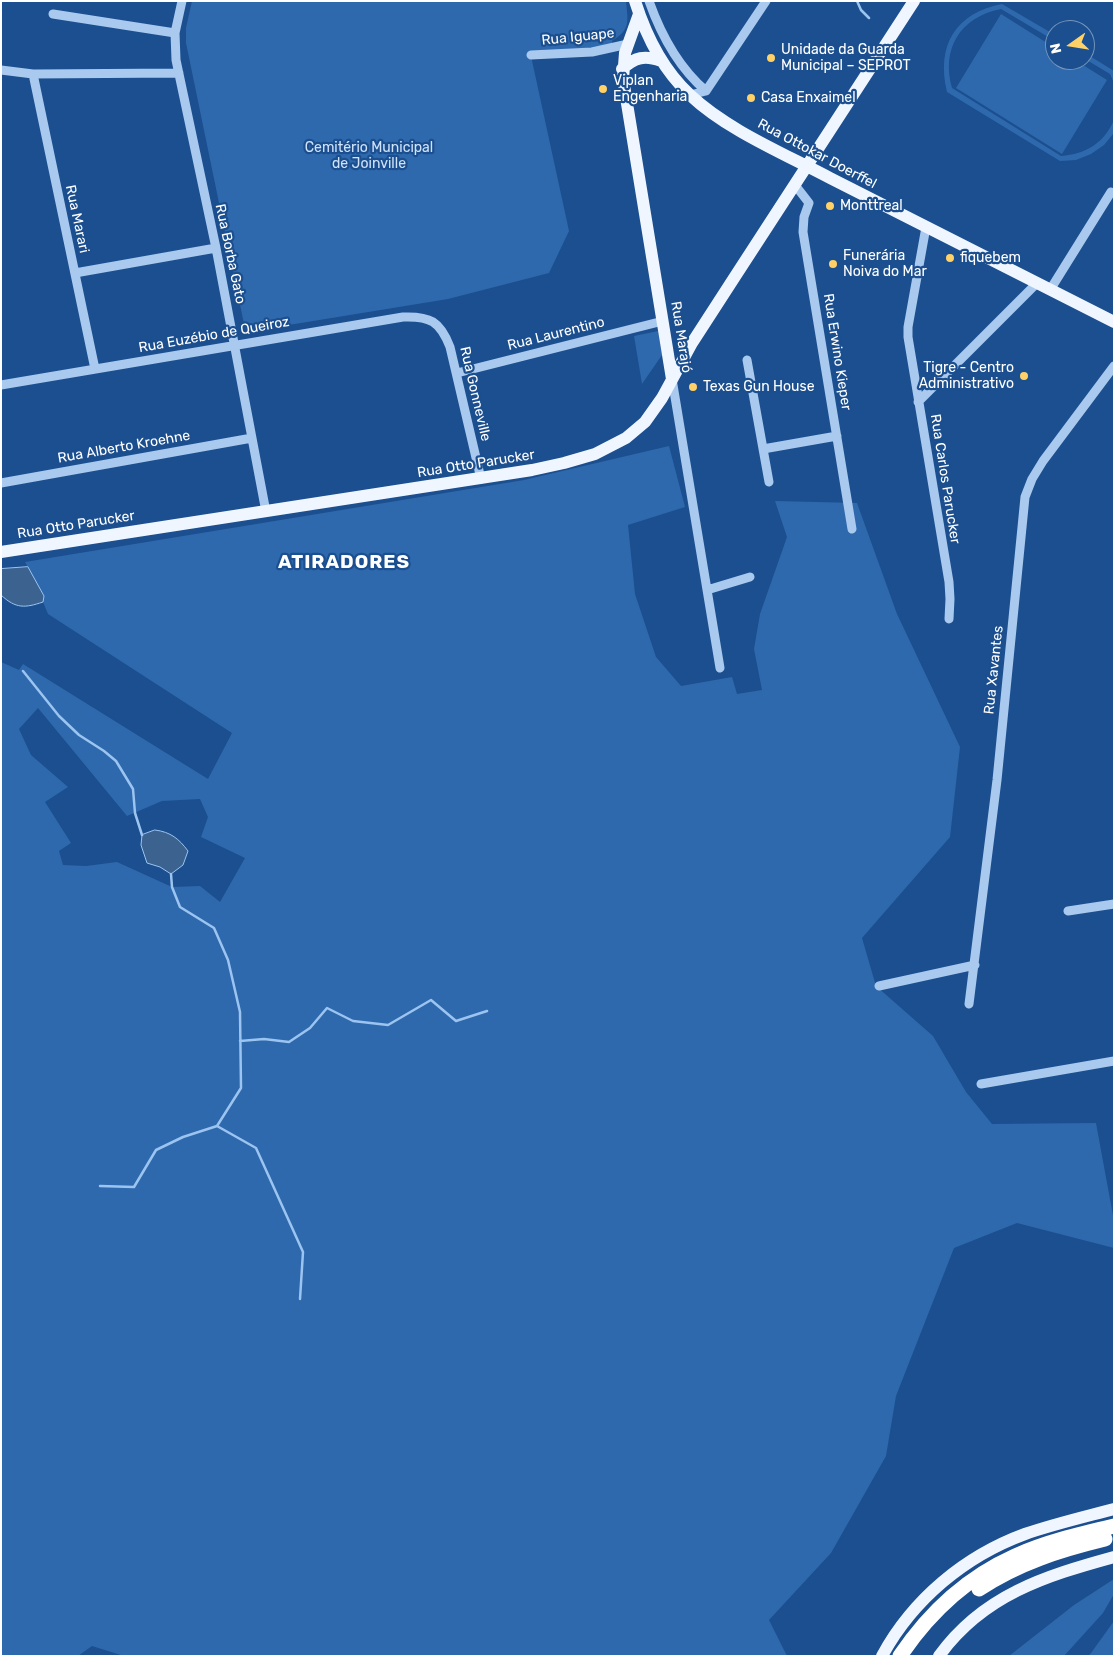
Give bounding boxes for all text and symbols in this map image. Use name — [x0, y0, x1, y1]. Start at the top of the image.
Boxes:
north arrow — [1045, 20, 1095, 70]
street label: Rua Iguape — [541, 25, 615, 49]
text: N — [1046, 41, 1065, 55]
place label: Unidade da Guarda Municipal – SEPROT — [781, 42, 911, 74]
marker: Unidade da Guarda Municipal – SEPROT — [765, 52, 777, 64]
place label: Viplan Engenharia — [613, 73, 687, 105]
marker: Viplan Engenharia — [597, 83, 609, 95]
place label: Casa Enxaimel — [761, 90, 856, 106]
marker: Casa Enxaimel — [745, 92, 757, 104]
street label: Rua Ottokar Doerffel — [755, 116, 879, 192]
park label: Cemitério Municipal de Joinville — [305, 140, 433, 172]
street label: Rua Marari — [62, 183, 92, 255]
place label: Monttreal — [840, 198, 903, 214]
marker: Monttreal — [824, 200, 836, 212]
street label: Rua Borba Gato — [211, 203, 249, 305]
place label: Funerária Noiva do Mar — [843, 248, 927, 280]
place label: fiquebem — [960, 250, 1021, 266]
marker: fiquebem — [944, 252, 956, 264]
marker: Funerária Noiva do Mar — [827, 258, 839, 270]
street label: Rua Erwino Kieper — [819, 292, 855, 412]
street label: Rua Marajó — [667, 300, 695, 374]
street label: Rua Euzébio de Queiroz — [137, 313, 291, 357]
street label: Rua Laurentino — [506, 314, 606, 354]
street label: Rua Gonneville — [456, 345, 494, 443]
place label: Tigre - Centro Administrativo — [919, 360, 1014, 392]
marker: Tigre - Centro Administrativo — [1018, 370, 1030, 382]
place label: Texas Gun House — [703, 379, 815, 395]
marker: Texas Gun House — [687, 381, 699, 393]
street label: Rua Carlos Parucker — [926, 413, 964, 545]
street label: Rua Alberto Kroehne — [56, 427, 192, 467]
street label: Rua Otto Parucker — [416, 446, 536, 482]
street label: Rua Otto Parucker — [16, 507, 136, 543]
district label: ATIRADORES — [277, 552, 411, 574]
street label: Rua Xavantes — [981, 625, 1007, 715]

